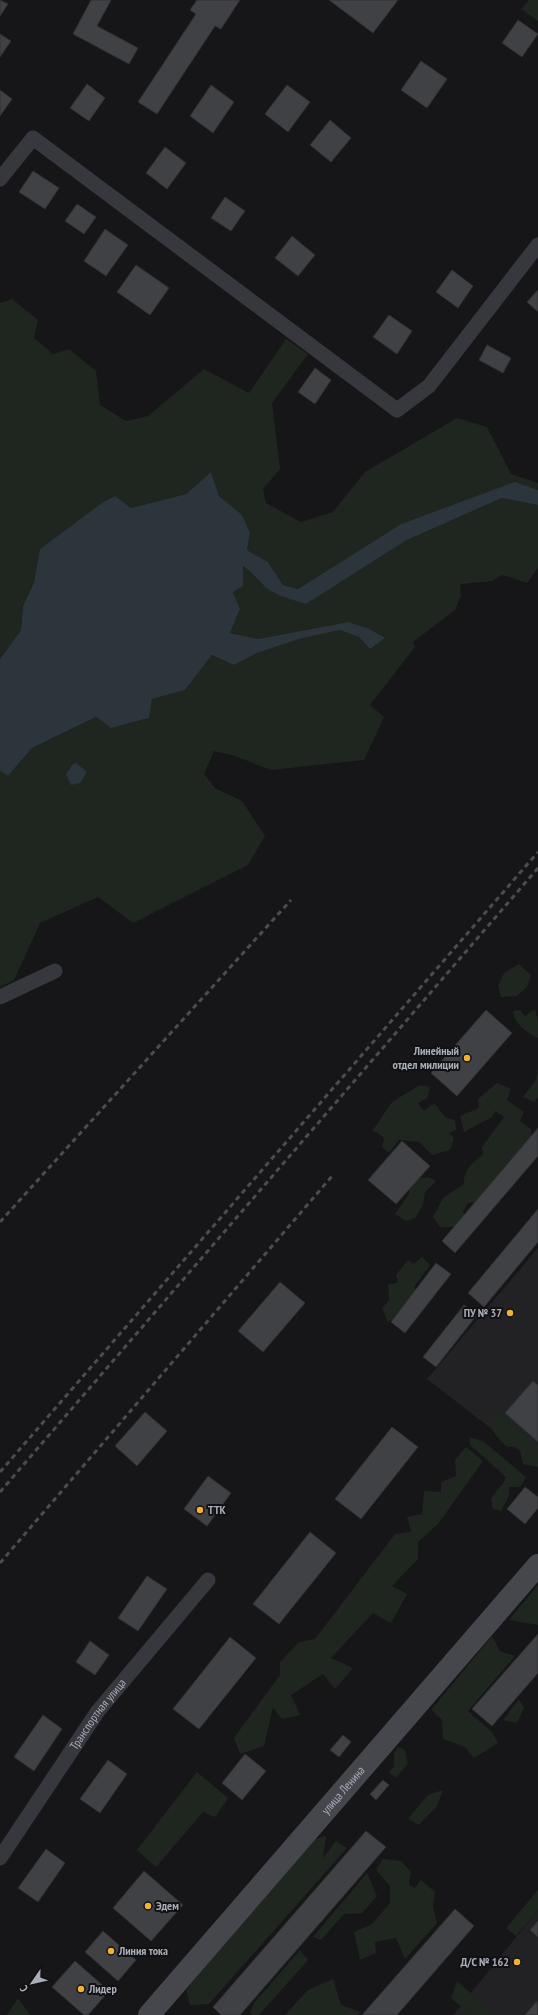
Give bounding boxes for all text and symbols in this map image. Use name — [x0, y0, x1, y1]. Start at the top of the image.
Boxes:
place label: Линейный отдел милиции — [392, 1043, 459, 1072]
marker: Линейный отдел милиции — [462, 1053, 472, 1063]
place label: ПУ № 37 — [464, 1305, 502, 1320]
marker: ПУ № 37 — [505, 1308, 515, 1318]
place label: ТТК — [208, 1502, 227, 1517]
marker: ТТК — [195, 1505, 205, 1515]
street label: Транспортная улица — [66, 1675, 129, 1752]
street label: улица Ленина — [318, 1763, 368, 1817]
place label: Эдем — [156, 1898, 179, 1913]
marker: Эдем — [143, 1901, 153, 1911]
place label: Линия тока — [118, 1943, 168, 1958]
marker: Линия тока — [106, 1946, 116, 1956]
place label: Д/С № 162 — [460, 1954, 509, 1969]
marker: Д/С № 162 — [512, 1957, 522, 1967]
north arrow — [12, 1963, 52, 2003]
place label: Лидер — [88, 1981, 117, 1996]
text: С — [16, 1983, 31, 1995]
marker: Лидер — [76, 1984, 86, 1994]

